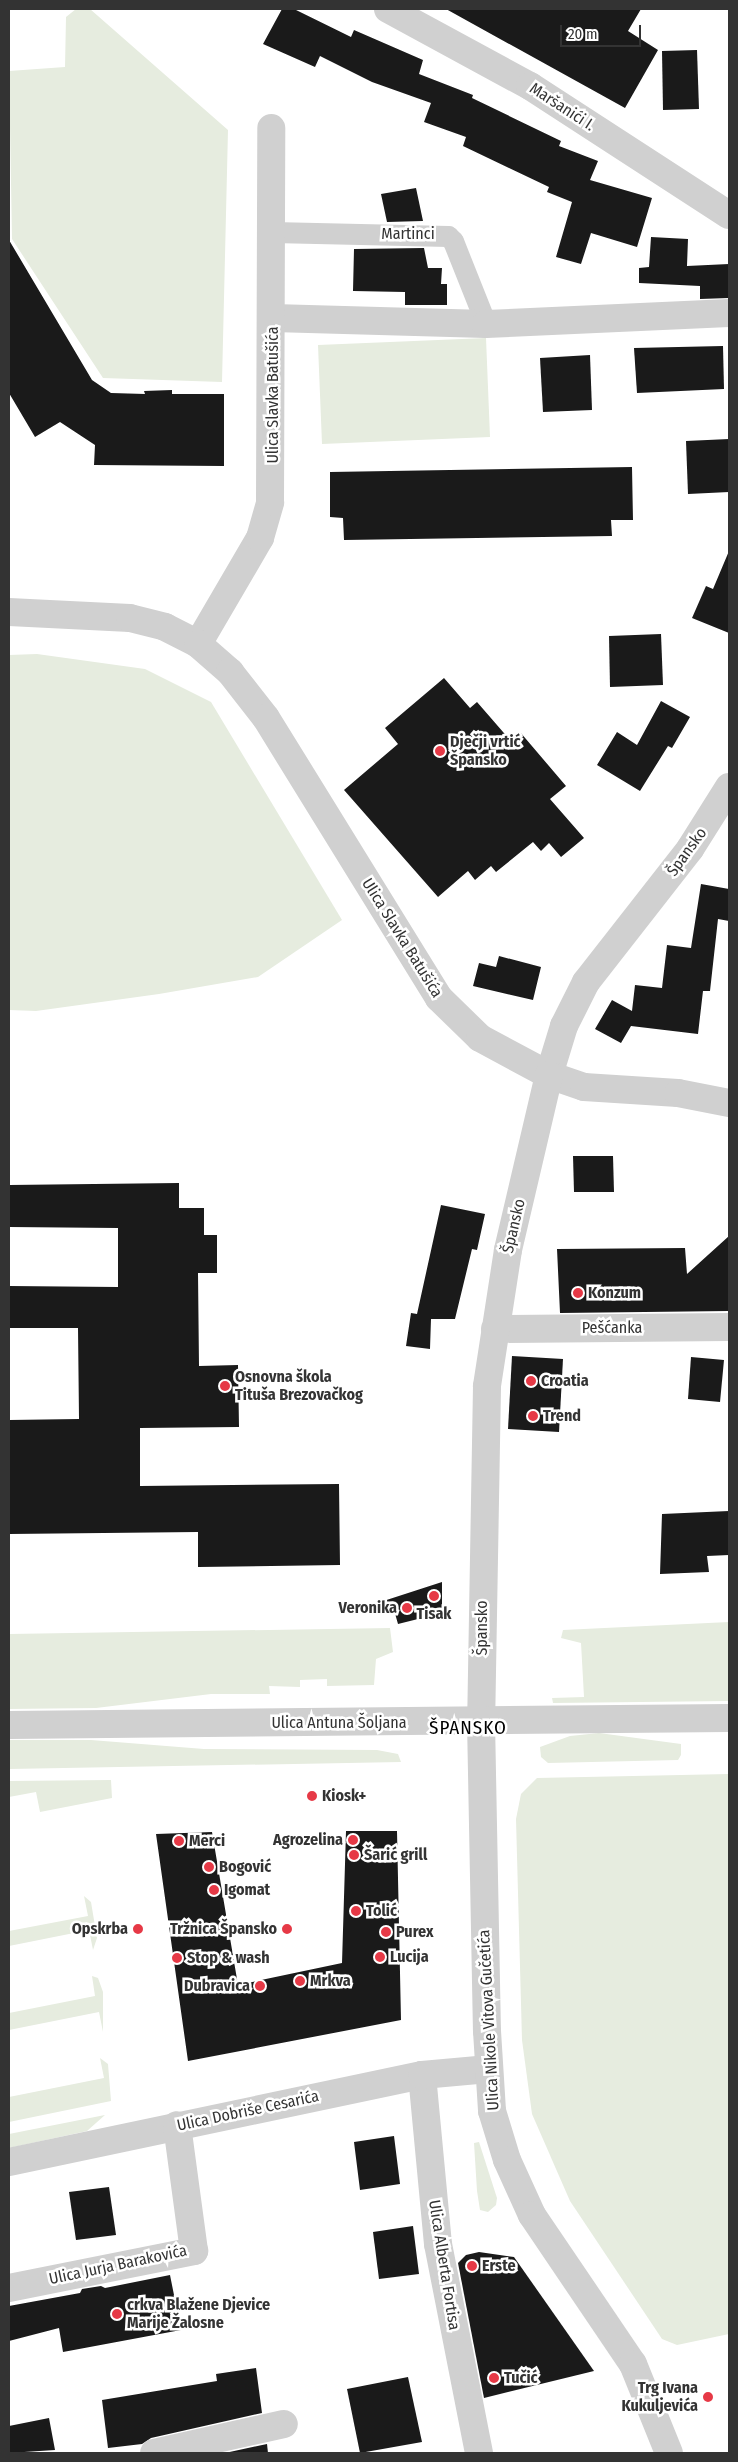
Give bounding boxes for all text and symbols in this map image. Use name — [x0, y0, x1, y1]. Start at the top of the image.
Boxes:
scale bar — [563, 15, 644, 47]
text: 20 m — [568, 25, 598, 43]
street label: Maršanići I. — [526, 79, 598, 135]
street label: Martinci — [381, 224, 435, 244]
street label: Ulica Slavka Batušića — [263, 326, 283, 464]
place label: Dječji vrtić Špansko — [450, 732, 520, 770]
marker: Dječji vrtić Špansko — [434, 745, 446, 757]
street label: Špansko — [663, 824, 711, 880]
street label: Ulica Slavka Batušića — [358, 875, 446, 1001]
street label: Špansko — [498, 1197, 530, 1255]
place label: Konzum — [588, 1283, 641, 1303]
marker: Konzum — [572, 1287, 584, 1299]
street label: Pešćanka — [582, 1318, 642, 1338]
place label: Osnovna škola Tituša Brezovačkog — [235, 1367, 363, 1405]
place label: Croatia — [541, 1371, 589, 1391]
marker: Croatia — [525, 1375, 537, 1387]
marker: Osnovna škola Tituša Brezovačkog — [219, 1380, 231, 1392]
place label: Trend — [543, 1406, 581, 1426]
marker: Trend — [527, 1410, 539, 1422]
marker: Tisak — [428, 1590, 440, 1602]
place label: Veronika — [339, 1598, 397, 1618]
street label: Špansko — [472, 1600, 492, 1656]
marker: Veronika — [401, 1602, 413, 1614]
place label: Tisak — [416, 1604, 452, 1624]
street label: Ulica Antuna Šoljana — [271, 1713, 407, 1733]
district label: ŠPANSKO — [428, 1717, 508, 1739]
place label: Kiosk+ — [322, 1786, 366, 1806]
marker: Kiosk+ — [306, 1790, 318, 1802]
place label: Agrozelina — [273, 1830, 343, 1850]
place label: Merci — [189, 1831, 225, 1851]
marker: Agrozelina — [347, 1834, 359, 1846]
marker: Merci — [173, 1835, 185, 1847]
place label: Šarić grill — [364, 1845, 427, 1865]
marker: Šarić grill — [348, 1849, 360, 1861]
place label: Bogović — [219, 1857, 271, 1877]
marker: Bogović — [203, 1861, 215, 1873]
place label: Igomat — [224, 1880, 270, 1900]
marker: Igomat — [208, 1884, 220, 1896]
place label: Tolić — [366, 1901, 397, 1921]
marker: Tolić — [350, 1905, 362, 1917]
place label: Opskrba — [72, 1919, 128, 1939]
place label: Tržnica Špansko — [170, 1919, 277, 1939]
place label: Purex — [396, 1922, 433, 1942]
marker: Opskrba — [132, 1923, 144, 1935]
marker: Tržnica Špansko — [281, 1923, 293, 1935]
marker: Purex — [380, 1926, 392, 1938]
street label: Ulica Nikole Vitova Gučetića — [475, 1929, 503, 2111]
place label: Lucija — [390, 1947, 429, 1967]
place label: Stop & wash — [187, 1948, 270, 1968]
marker: Lucija — [374, 1951, 386, 1963]
marker: Stop & wash — [171, 1952, 183, 1964]
place label: Mrkva — [310, 1971, 351, 1991]
marker: Mrkva — [294, 1975, 306, 1987]
place label: Dubravica — [184, 1976, 250, 1996]
marker: Dubravica — [254, 1980, 266, 1992]
street label: Ulica Dobriše Cesarića — [175, 2087, 321, 2135]
street label: Ulica Alberta Fortisa — [424, 2199, 464, 2331]
street label: Ulica Jurja Barakovića — [47, 2241, 189, 2289]
place label: Erste — [482, 2256, 516, 2276]
marker: Erste — [466, 2260, 478, 2272]
place label: crkva Blažene Djevice Marije Žalosne — [127, 2295, 270, 2333]
marker: crkva Blažene Djevice Marije Žalosne — [111, 2308, 123, 2320]
place label: Tučić — [504, 2368, 538, 2388]
marker: Tučić — [488, 2372, 500, 2384]
place label: Trg Ivana Kukuljevića — [621, 2378, 698, 2416]
marker: Trg Ivana Kukuljevića — [702, 2391, 714, 2403]

